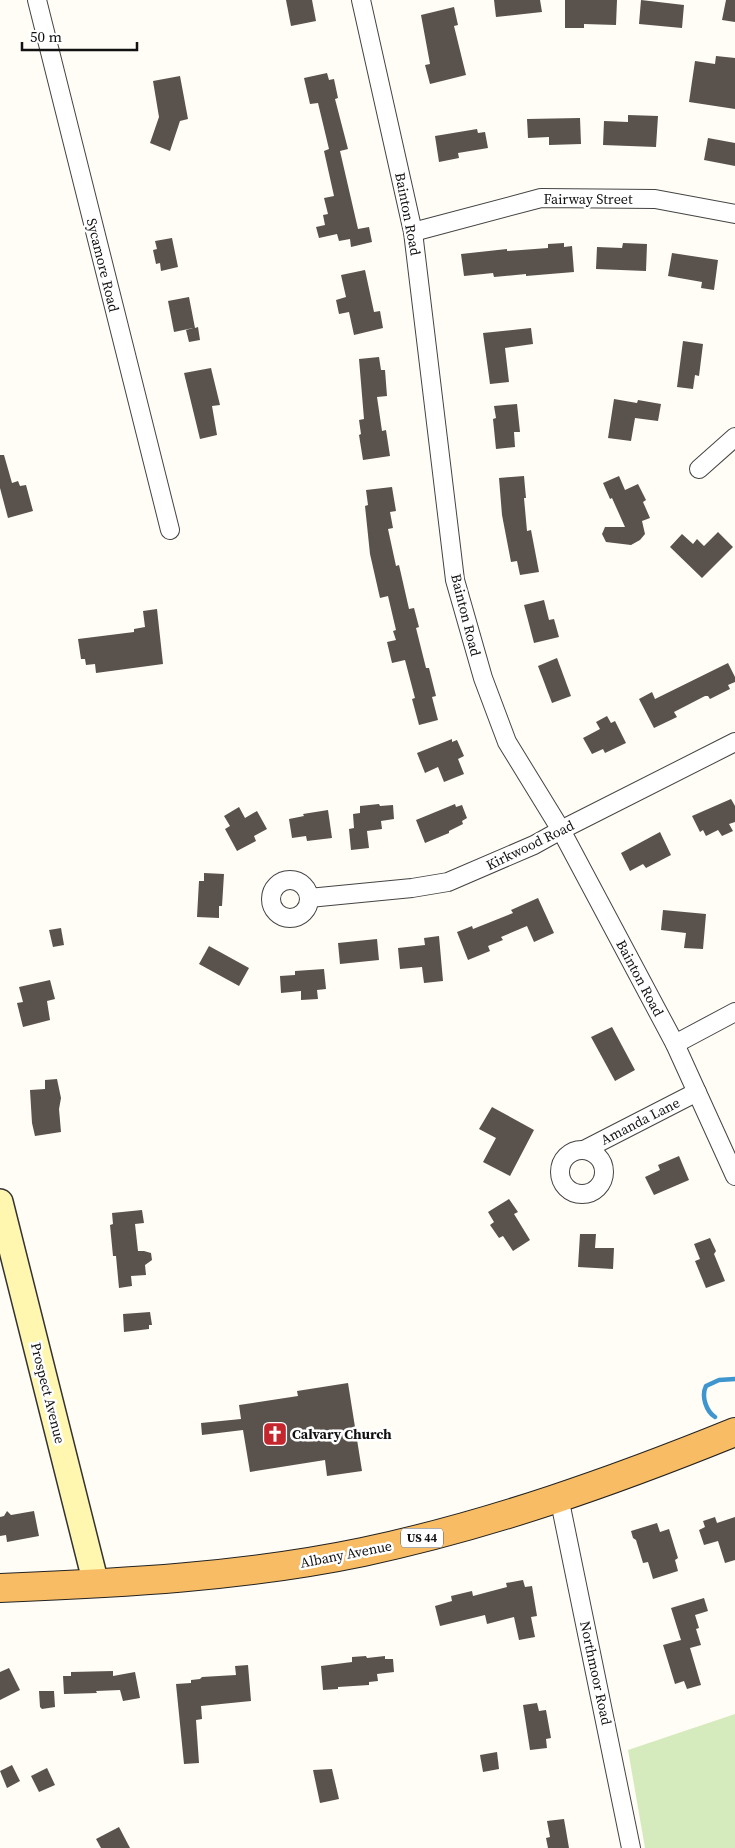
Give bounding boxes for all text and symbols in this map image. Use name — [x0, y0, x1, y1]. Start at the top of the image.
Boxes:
scale bar — [22, 20, 138, 52]
text: 50 m — [30, 26, 62, 47]
street label: Bainton Road — [390, 171, 426, 257]
street label: Fairway Street — [544, 189, 633, 209]
street label: Sycamore Road — [82, 216, 124, 314]
street label: Bainton Road — [446, 572, 486, 658]
street label: Kirkwood Road — [483, 815, 577, 875]
street label: Bainton Road — [611, 936, 669, 1020]
street label: Amanda Lane — [597, 1092, 683, 1150]
street label: Prospect Avenue — [26, 1340, 70, 1446]
church icon: Calvary Church — [262, 1421, 288, 1447]
place label: Calvary Church — [292, 1424, 392, 1444]
road number: US 44 — [401, 1529, 443, 1548]
street label: Albany Avenue — [298, 1535, 394, 1573]
street label: Northmoor Road — [575, 1619, 617, 1727]

